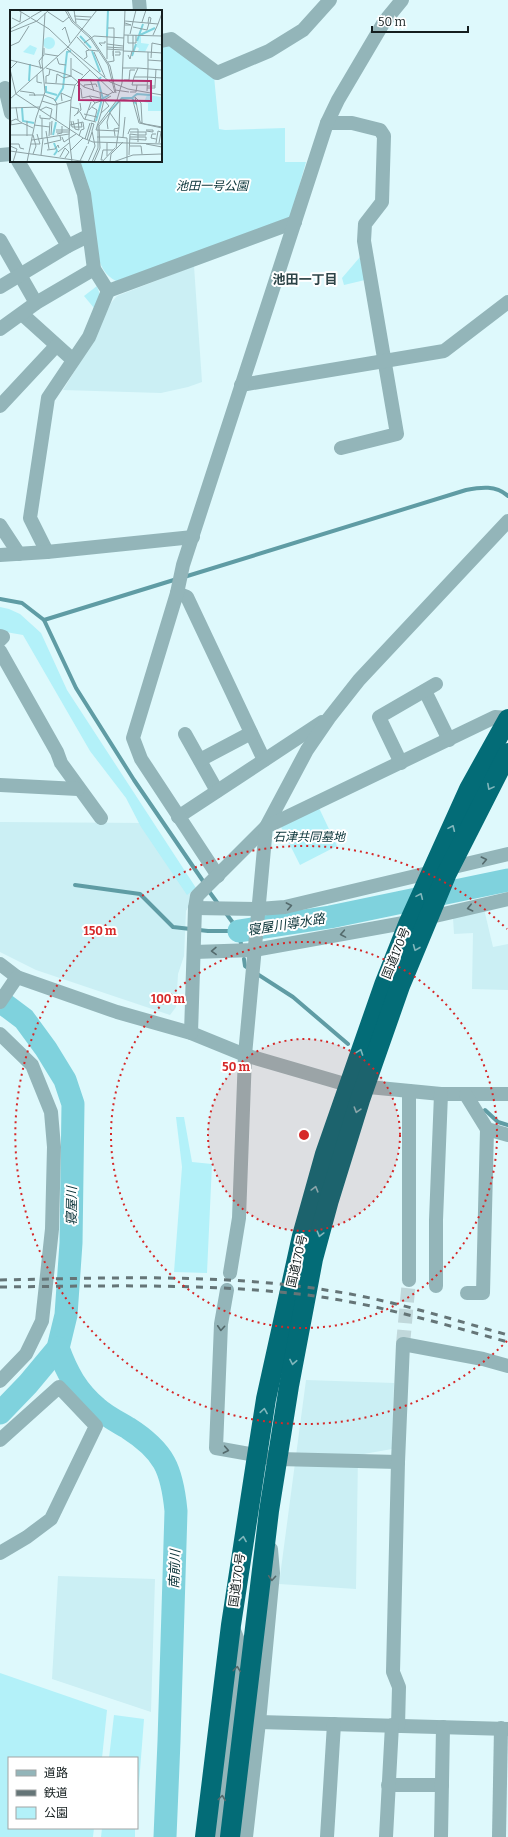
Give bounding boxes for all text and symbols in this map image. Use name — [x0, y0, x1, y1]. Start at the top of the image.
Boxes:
scale bar — [372, 8, 468, 34]
inset map — [10, 10, 162, 162]
text: 50 m — [378, 15, 407, 29]
park label: 池田一号公園 — [176, 179, 250, 193]
district label: 池田一丁目 — [272, 272, 338, 287]
one-way arrow — [487, 783, 494, 790]
one-way arrow — [447, 825, 455, 832]
park label: 石津共同墓地 — [273, 830, 347, 844]
one-way arrow — [480, 857, 487, 865]
one-way arrow — [415, 893, 423, 901]
one-way arrow — [286, 902, 292, 911]
one-way arrow — [467, 903, 473, 911]
water label: 寝屋川導水路 — [246, 911, 327, 938]
text: 150 m — [84, 924, 117, 938]
street label: 国道170号 — [379, 925, 413, 981]
one-way arrow — [340, 929, 346, 938]
one-way arrow — [412, 945, 420, 952]
one-way arrow — [211, 947, 217, 955]
text: 100 m — [151, 992, 186, 1006]
one-way arrow — [355, 1049, 363, 1056]
text: 50 m — [222, 1060, 250, 1074]
one-way arrow — [353, 1106, 362, 1113]
centre of rings — [297, 1128, 311, 1142]
water label: 寝屋川 — [64, 1184, 79, 1226]
one-way arrow — [310, 1186, 319, 1193]
one-way arrow — [316, 1231, 324, 1238]
street label: 国道170号 — [284, 1233, 310, 1289]
one-way arrow — [217, 1325, 226, 1331]
one-way arrow — [290, 1359, 298, 1365]
one-way arrow — [259, 1408, 268, 1414]
one-way arrow — [223, 1445, 229, 1454]
one-way arrow — [238, 1536, 247, 1543]
water label: 南前川 — [166, 1547, 183, 1589]
street label: 国道170号 — [226, 1552, 248, 1608]
one-way arrow — [268, 1575, 277, 1581]
one-way arrow — [232, 1666, 241, 1672]
legend — [8, 1757, 138, 1829]
text: 道路 — [44, 1766, 68, 1780]
text: 鉄道 — [44, 1786, 68, 1800]
one-way arrow — [217, 1795, 226, 1801]
text: 公園 — [44, 1806, 68, 1820]

